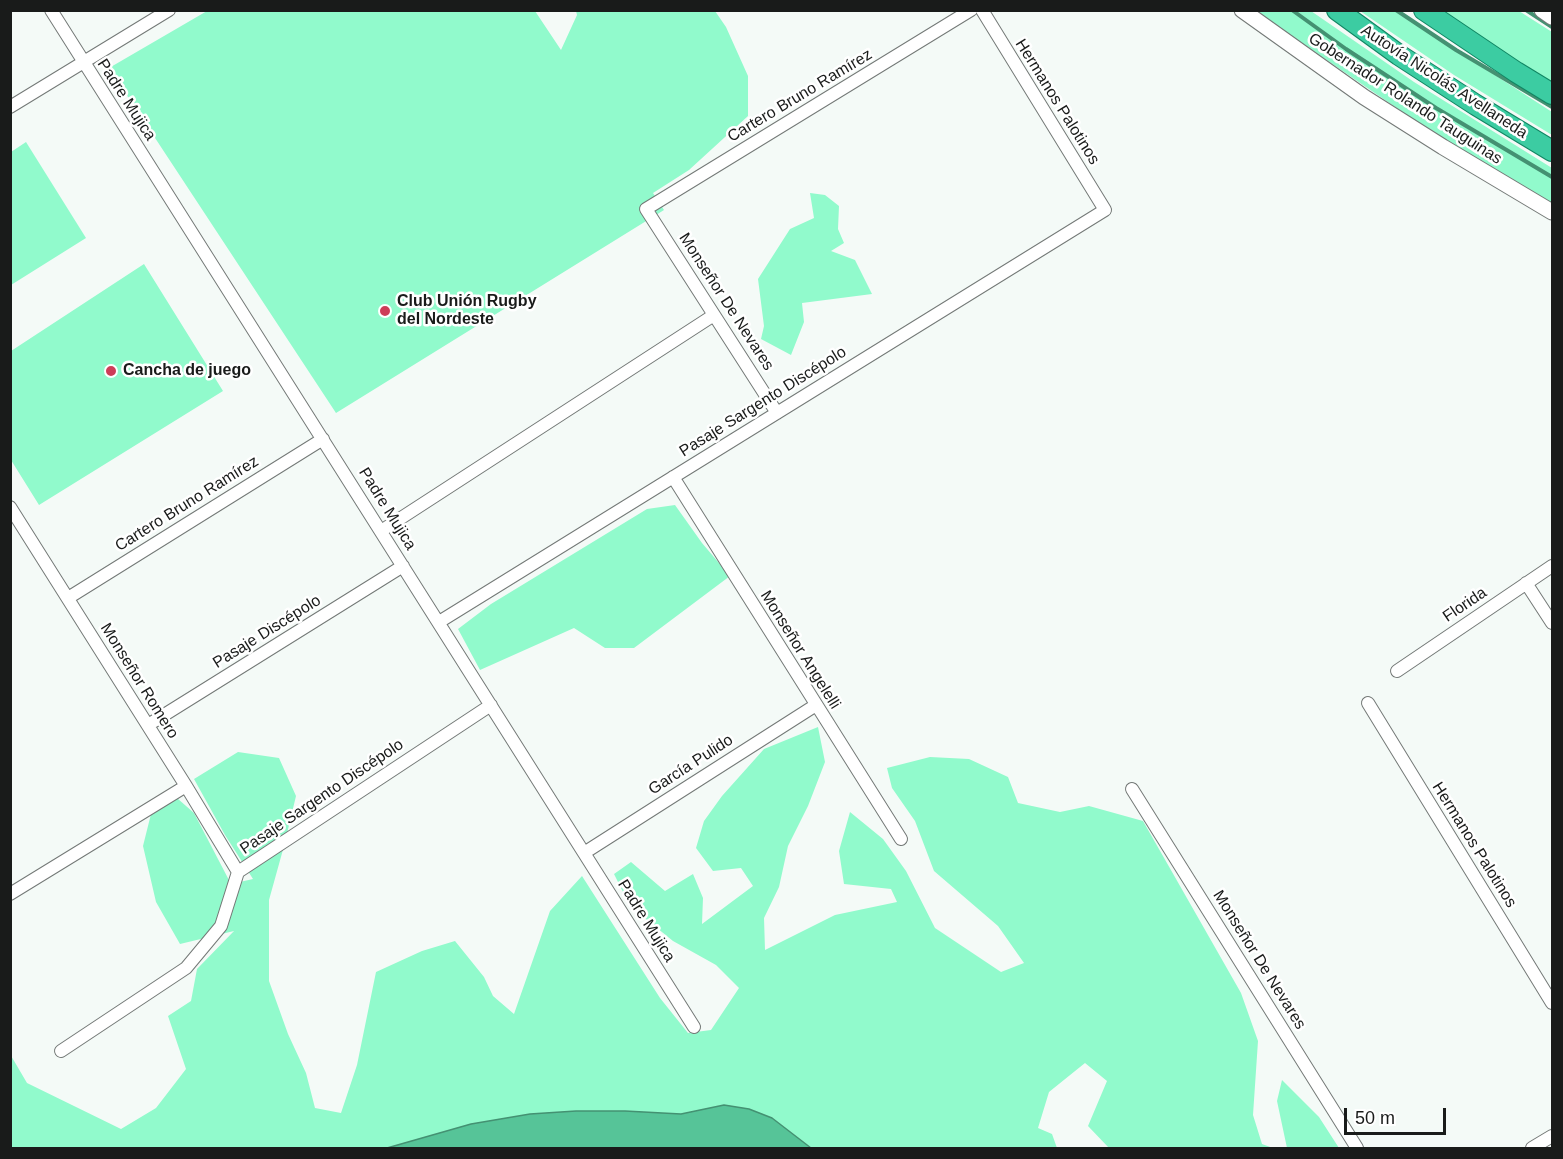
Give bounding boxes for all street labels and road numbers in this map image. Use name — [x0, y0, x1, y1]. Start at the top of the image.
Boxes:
street label: Autovía Nicolás Avellaneda — [1357, 21, 1531, 143]
street label: Gobernador Rolando Tauguinas — [1305, 29, 1505, 169]
street label: Hermanos Palotinos — [1011, 36, 1103, 168]
street label: Cartero Bruno Ramírez — [724, 45, 876, 147]
street label: Padre Mujica — [93, 56, 159, 144]
street label: Monseñor De Nevares — [674, 230, 778, 374]
street label: Pasaje Sargento Discépolo — [676, 343, 850, 461]
street label: Cartero Bruno Ramírez — [112, 452, 262, 556]
street label: Padre Mujica — [354, 464, 420, 554]
street label: Florida — [1439, 583, 1491, 627]
street label: Monseñor Angelelli — [756, 587, 844, 713]
street label: Pasaje Discépolo — [209, 591, 325, 673]
street label: Monseñor Romero — [96, 620, 182, 742]
street label: García Pulido — [645, 731, 737, 799]
street label: Pasaje Sargento Discépolo — [237, 735, 407, 859]
street label: Hermanos Palotinos — [1428, 779, 1520, 911]
street label: Padre Mujica — [613, 876, 679, 966]
street label: Monseñor De Nevares — [1208, 887, 1310, 1033]

